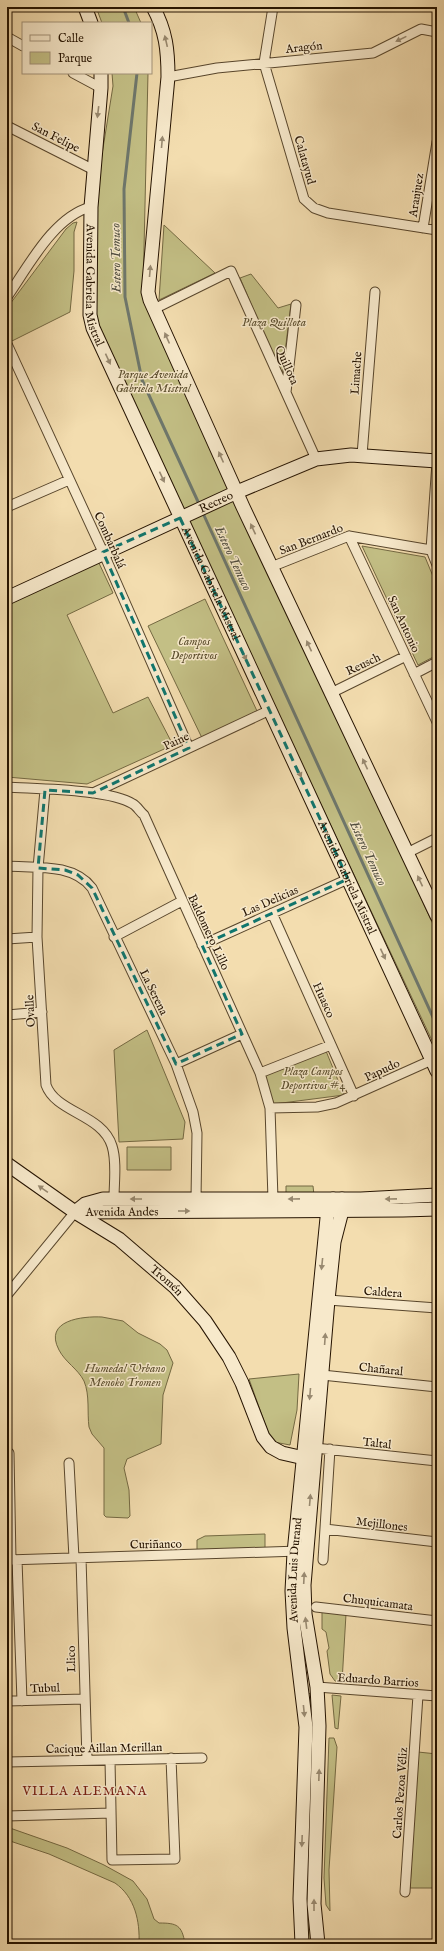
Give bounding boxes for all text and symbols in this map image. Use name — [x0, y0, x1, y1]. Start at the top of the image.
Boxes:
legend — [22, 22, 152, 74]
text: Calle — [58, 31, 84, 46]
one-way arrow — [162, 35, 168, 47]
one-way arrow — [395, 36, 406, 42]
street label: Aragón — [284, 38, 324, 57]
text: Parque — [58, 51, 93, 67]
one-way arrow — [95, 106, 102, 118]
street label: San Felipe — [29, 119, 83, 157]
street label: Calatayud — [290, 134, 319, 187]
one-way arrow — [159, 136, 166, 148]
street label: Aranjuez — [405, 172, 427, 219]
street label: Avenida Gabriela Mistral — [81, 223, 108, 349]
water label: Estero Temuco — [107, 223, 126, 294]
one-way arrow — [147, 265, 154, 277]
park label: Plaza Quillota — [242, 315, 306, 330]
one-way arrow — [164, 332, 170, 344]
street label: Quillota — [271, 343, 302, 388]
street label: Limache — [348, 350, 366, 395]
one-way arrow — [104, 353, 111, 365]
park label: Parque Avenida Gabriela Mistral — [115, 367, 192, 396]
one-way arrow — [218, 451, 224, 462]
one-way arrow — [159, 472, 165, 483]
street label: Recreo — [197, 488, 236, 517]
street label: Combarbalá — [90, 510, 129, 572]
street label: San Bernardo — [277, 520, 346, 558]
street label: Avenida Gabriela Mistral — [178, 523, 244, 643]
water label: Estero Temuco — [210, 523, 255, 594]
one-way arrow — [250, 523, 256, 534]
street label: San Antonio — [384, 593, 424, 656]
park label: Campos Deportivos — [171, 634, 218, 663]
one-way arrow — [306, 640, 312, 652]
one-way arrow — [241, 649, 247, 660]
street label: Reusch — [344, 649, 383, 679]
street label: Paine — [161, 729, 192, 754]
one-way arrow — [362, 758, 368, 769]
one-way arrow — [296, 767, 302, 778]
street label: Avenida Gabriela Mistral — [314, 817, 380, 937]
water label: Estero Temuco — [345, 818, 390, 889]
one-way arrow — [417, 875, 424, 887]
street label: Las Delicias — [240, 882, 301, 920]
street label: Baldomero Lillo — [184, 892, 233, 973]
one-way arrow — [380, 948, 386, 960]
street label: La Serena — [136, 967, 171, 1018]
street label: Huasco — [309, 980, 338, 1021]
street label: Ovalle — [22, 994, 39, 1028]
street label: Papudo — [362, 1055, 403, 1086]
park label: Plaza Campos Deportivos #4 — [281, 1064, 345, 1093]
one-way arrow — [38, 1185, 49, 1193]
one-way arrow — [385, 1195, 397, 1202]
one-way arrow — [129, 1196, 142, 1202]
one-way arrow — [287, 1196, 300, 1202]
street label: Avenida Andes — [84, 1204, 159, 1220]
one-way arrow — [178, 1208, 191, 1214]
one-way arrow — [319, 1258, 325, 1271]
street label: Tromén — [147, 1262, 187, 1300]
street label: Caldera — [363, 1284, 403, 1301]
one-way arrow — [322, 1333, 329, 1345]
street label: Chañaral — [358, 1360, 405, 1379]
park label: Humedal Urbano Menoko Tromen — [84, 1361, 165, 1390]
one-way arrow — [306, 1388, 313, 1400]
street label: Taltal — [362, 1435, 393, 1453]
one-way arrow — [307, 1494, 314, 1506]
street label: Mejillones — [355, 1514, 409, 1535]
street label: Avenida Luis Durand — [285, 1516, 306, 1624]
street label: Curiñanco — [130, 1537, 183, 1552]
one-way arrow — [301, 1572, 308, 1584]
street label: Chuquicamata — [342, 1591, 415, 1615]
one-way arrow — [303, 1617, 309, 1629]
street label: Llico — [64, 1645, 79, 1672]
street label: Eduardo Barrios — [337, 1670, 419, 1691]
street label: Tubul — [30, 1680, 61, 1697]
one-way arrow — [301, 1705, 308, 1717]
street label: Cacique Aillan Merillan — [45, 1740, 163, 1758]
street label: Carlos Pezoa Véliz — [390, 1746, 411, 1839]
one-way arrow — [316, 1768, 322, 1781]
district label: VILLA ALEMANA — [21, 1783, 148, 1800]
one-way arrow — [299, 1835, 306, 1847]
one-way arrow — [311, 1898, 317, 1911]

